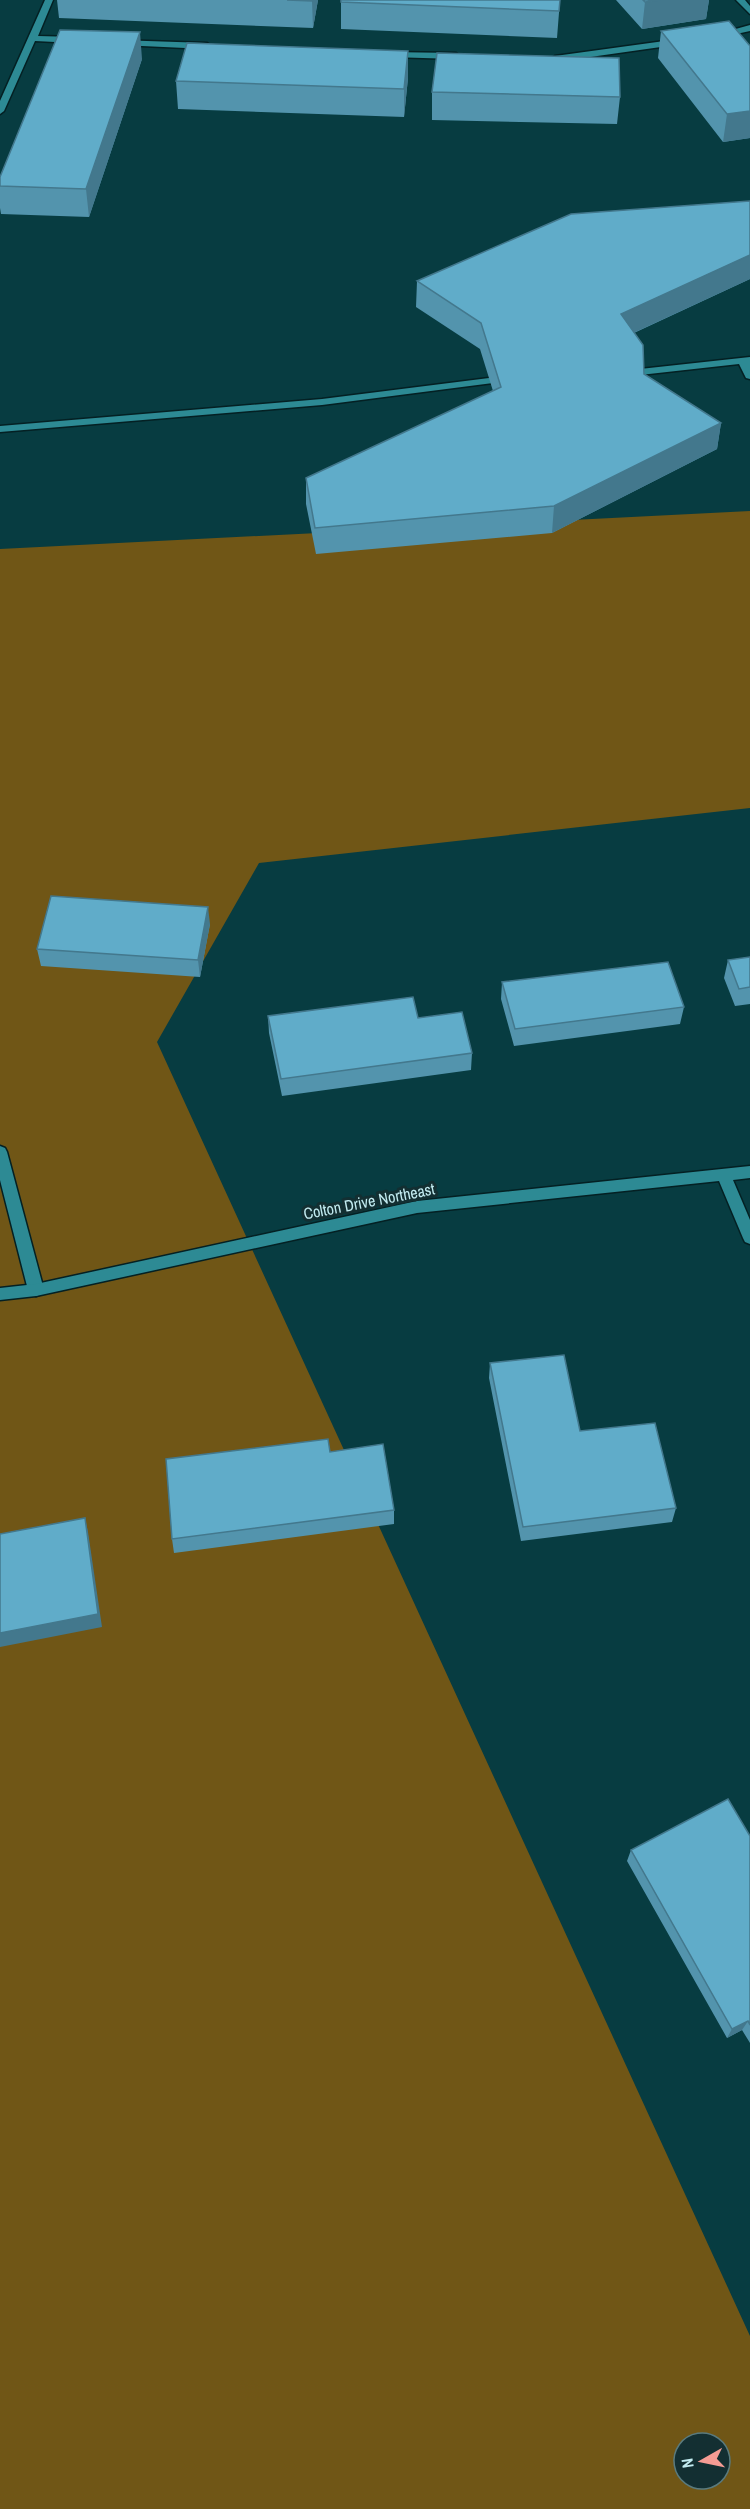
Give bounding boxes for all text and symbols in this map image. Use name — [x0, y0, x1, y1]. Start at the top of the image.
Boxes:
street label: Colton Drive Northeast — [301, 1177, 437, 1225]
north arrow — [672, 2431, 732, 2491]
text: N — [676, 2457, 699, 2470]

